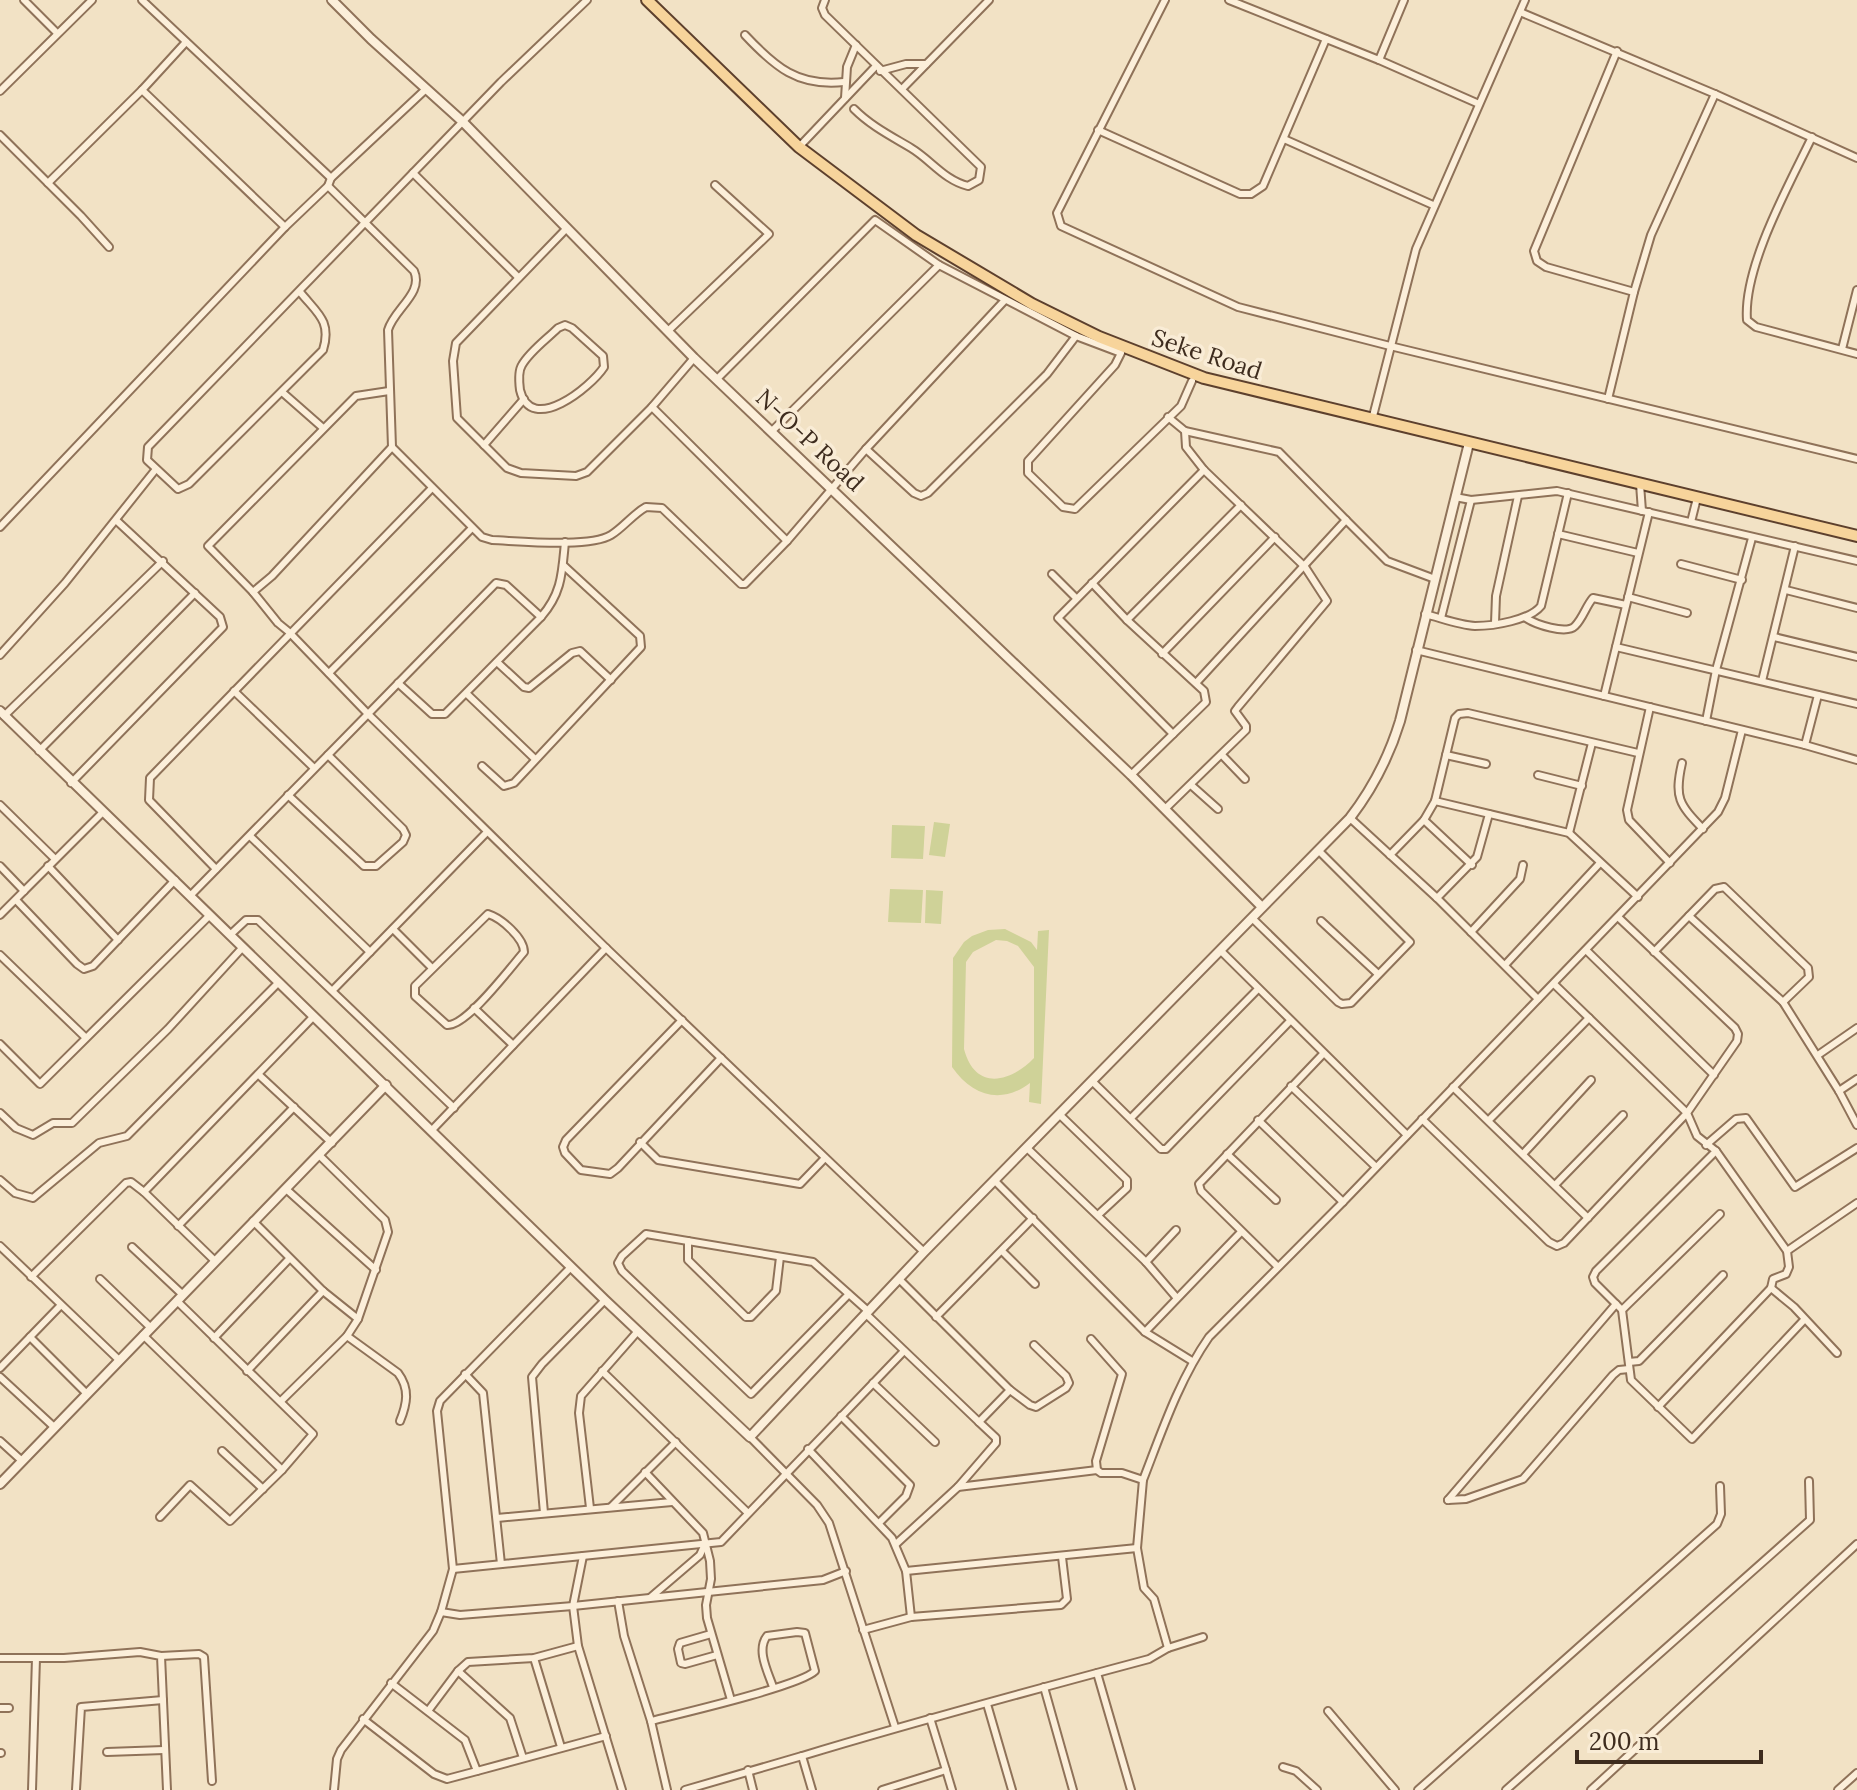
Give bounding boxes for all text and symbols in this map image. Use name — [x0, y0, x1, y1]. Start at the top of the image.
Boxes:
street label: Seke Road — [1148, 322, 1266, 386]
street label: N-O-P Road — [749, 382, 871, 498]
scale bar — [1577, 1714, 1761, 1764]
text: 200 m — [1589, 1726, 1659, 1757]

